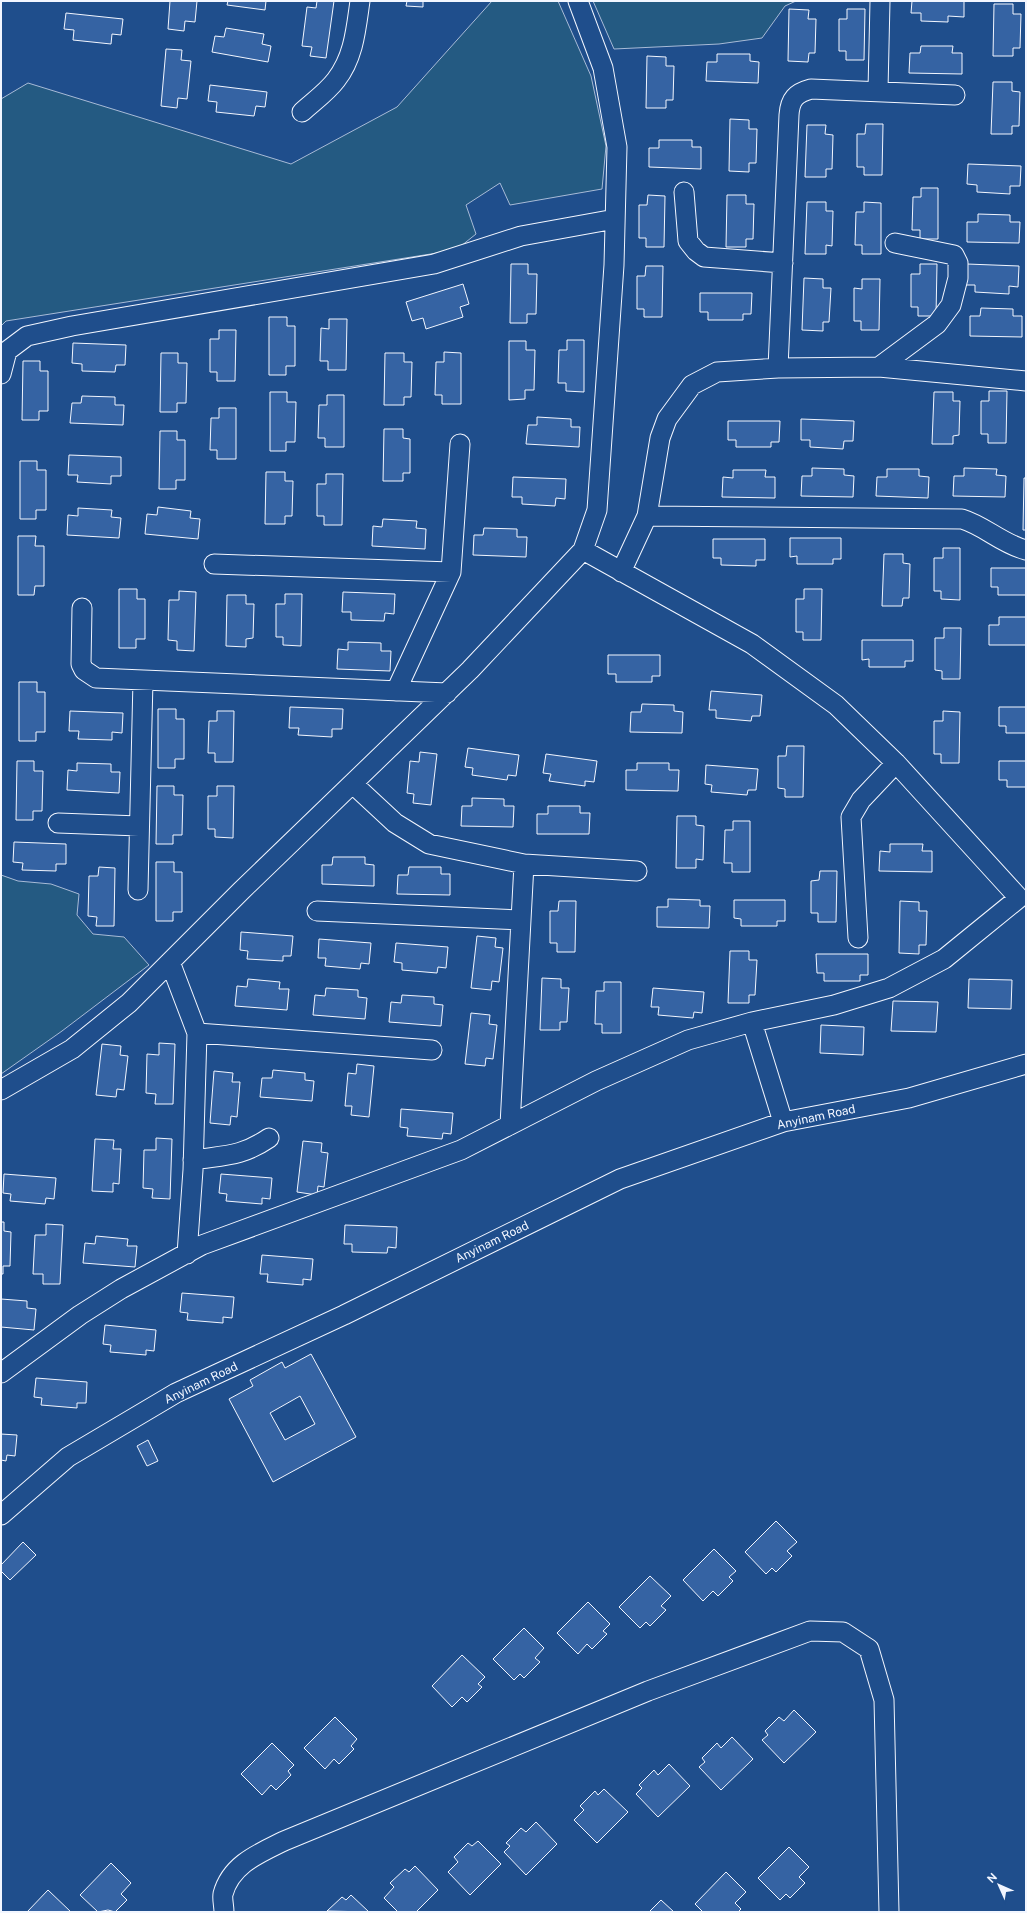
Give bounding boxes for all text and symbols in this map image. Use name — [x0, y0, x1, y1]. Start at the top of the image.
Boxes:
street label: Anyinam Road — [775, 1102, 857, 1132]
street label: Anyinam Road — [453, 1218, 531, 1266]
street label: Anyinam Road — [162, 1359, 240, 1407]
north arrow — [979, 1865, 1019, 1905]
text: N — [985, 1871, 999, 1885]

